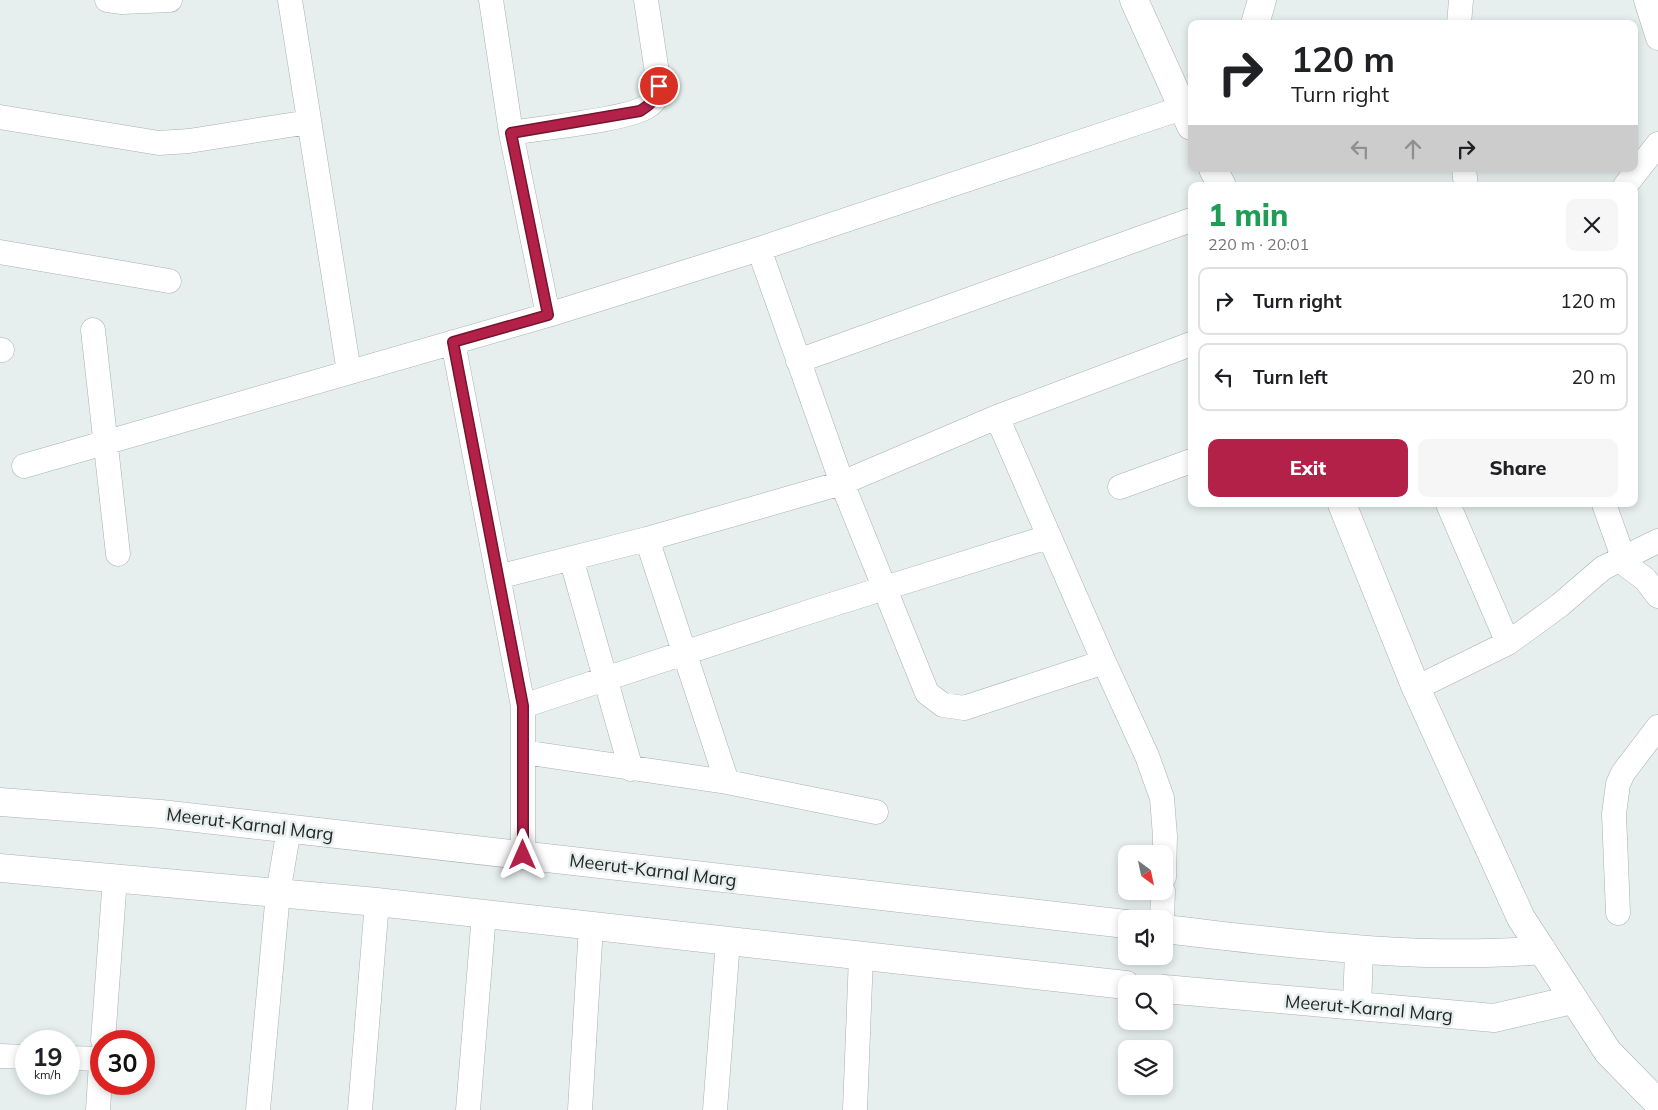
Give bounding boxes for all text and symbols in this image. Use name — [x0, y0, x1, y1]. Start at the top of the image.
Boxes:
text: 120 m — [1291, 37, 1395, 81]
icon: right — [1208, 40, 1273, 105]
pin — [638, 65, 680, 107]
icon: arrive — [645, 72, 673, 100]
text: Turn right — [1291, 80, 1389, 108]
icon: left — [1346, 135, 1374, 163]
icon: ahead — [1399, 135, 1427, 163]
icon: right — [1452, 135, 1480, 163]
text: 1 min — [1208, 196, 1288, 234]
button: close — [1566, 199, 1618, 251]
text: 220 m · 20:01 — [1208, 234, 1309, 254]
icon: right — [1210, 287, 1238, 315]
text: Turn right — [1253, 289, 1342, 313]
text: 120 m — [1560, 289, 1616, 313]
icon: left — [1210, 363, 1238, 391]
text: Turn left — [1253, 365, 1328, 389]
text: 20 m — [1572, 365, 1616, 389]
button: Exit — [1208, 439, 1408, 497]
button: Share — [1418, 439, 1618, 497]
street label: Meerut-Karnal Marg — [165, 802, 335, 846]
position arrow — [496, 828, 548, 880]
north arrow — [1118, 845, 1172, 900]
map controls — [1118, 845, 1173, 1095]
street label: Meerut-Karnal Marg — [568, 848, 738, 892]
button: sound — [1118, 910, 1173, 965]
button: search — [1118, 975, 1173, 1030]
street label: Meerut-Karnal Marg — [1284, 989, 1454, 1027]
speed limit sign: 30 — [90, 1030, 155, 1095]
button: layers — [1118, 1040, 1173, 1095]
text: 19 — [32, 1041, 63, 1072]
text: km/h — [34, 1067, 61, 1082]

